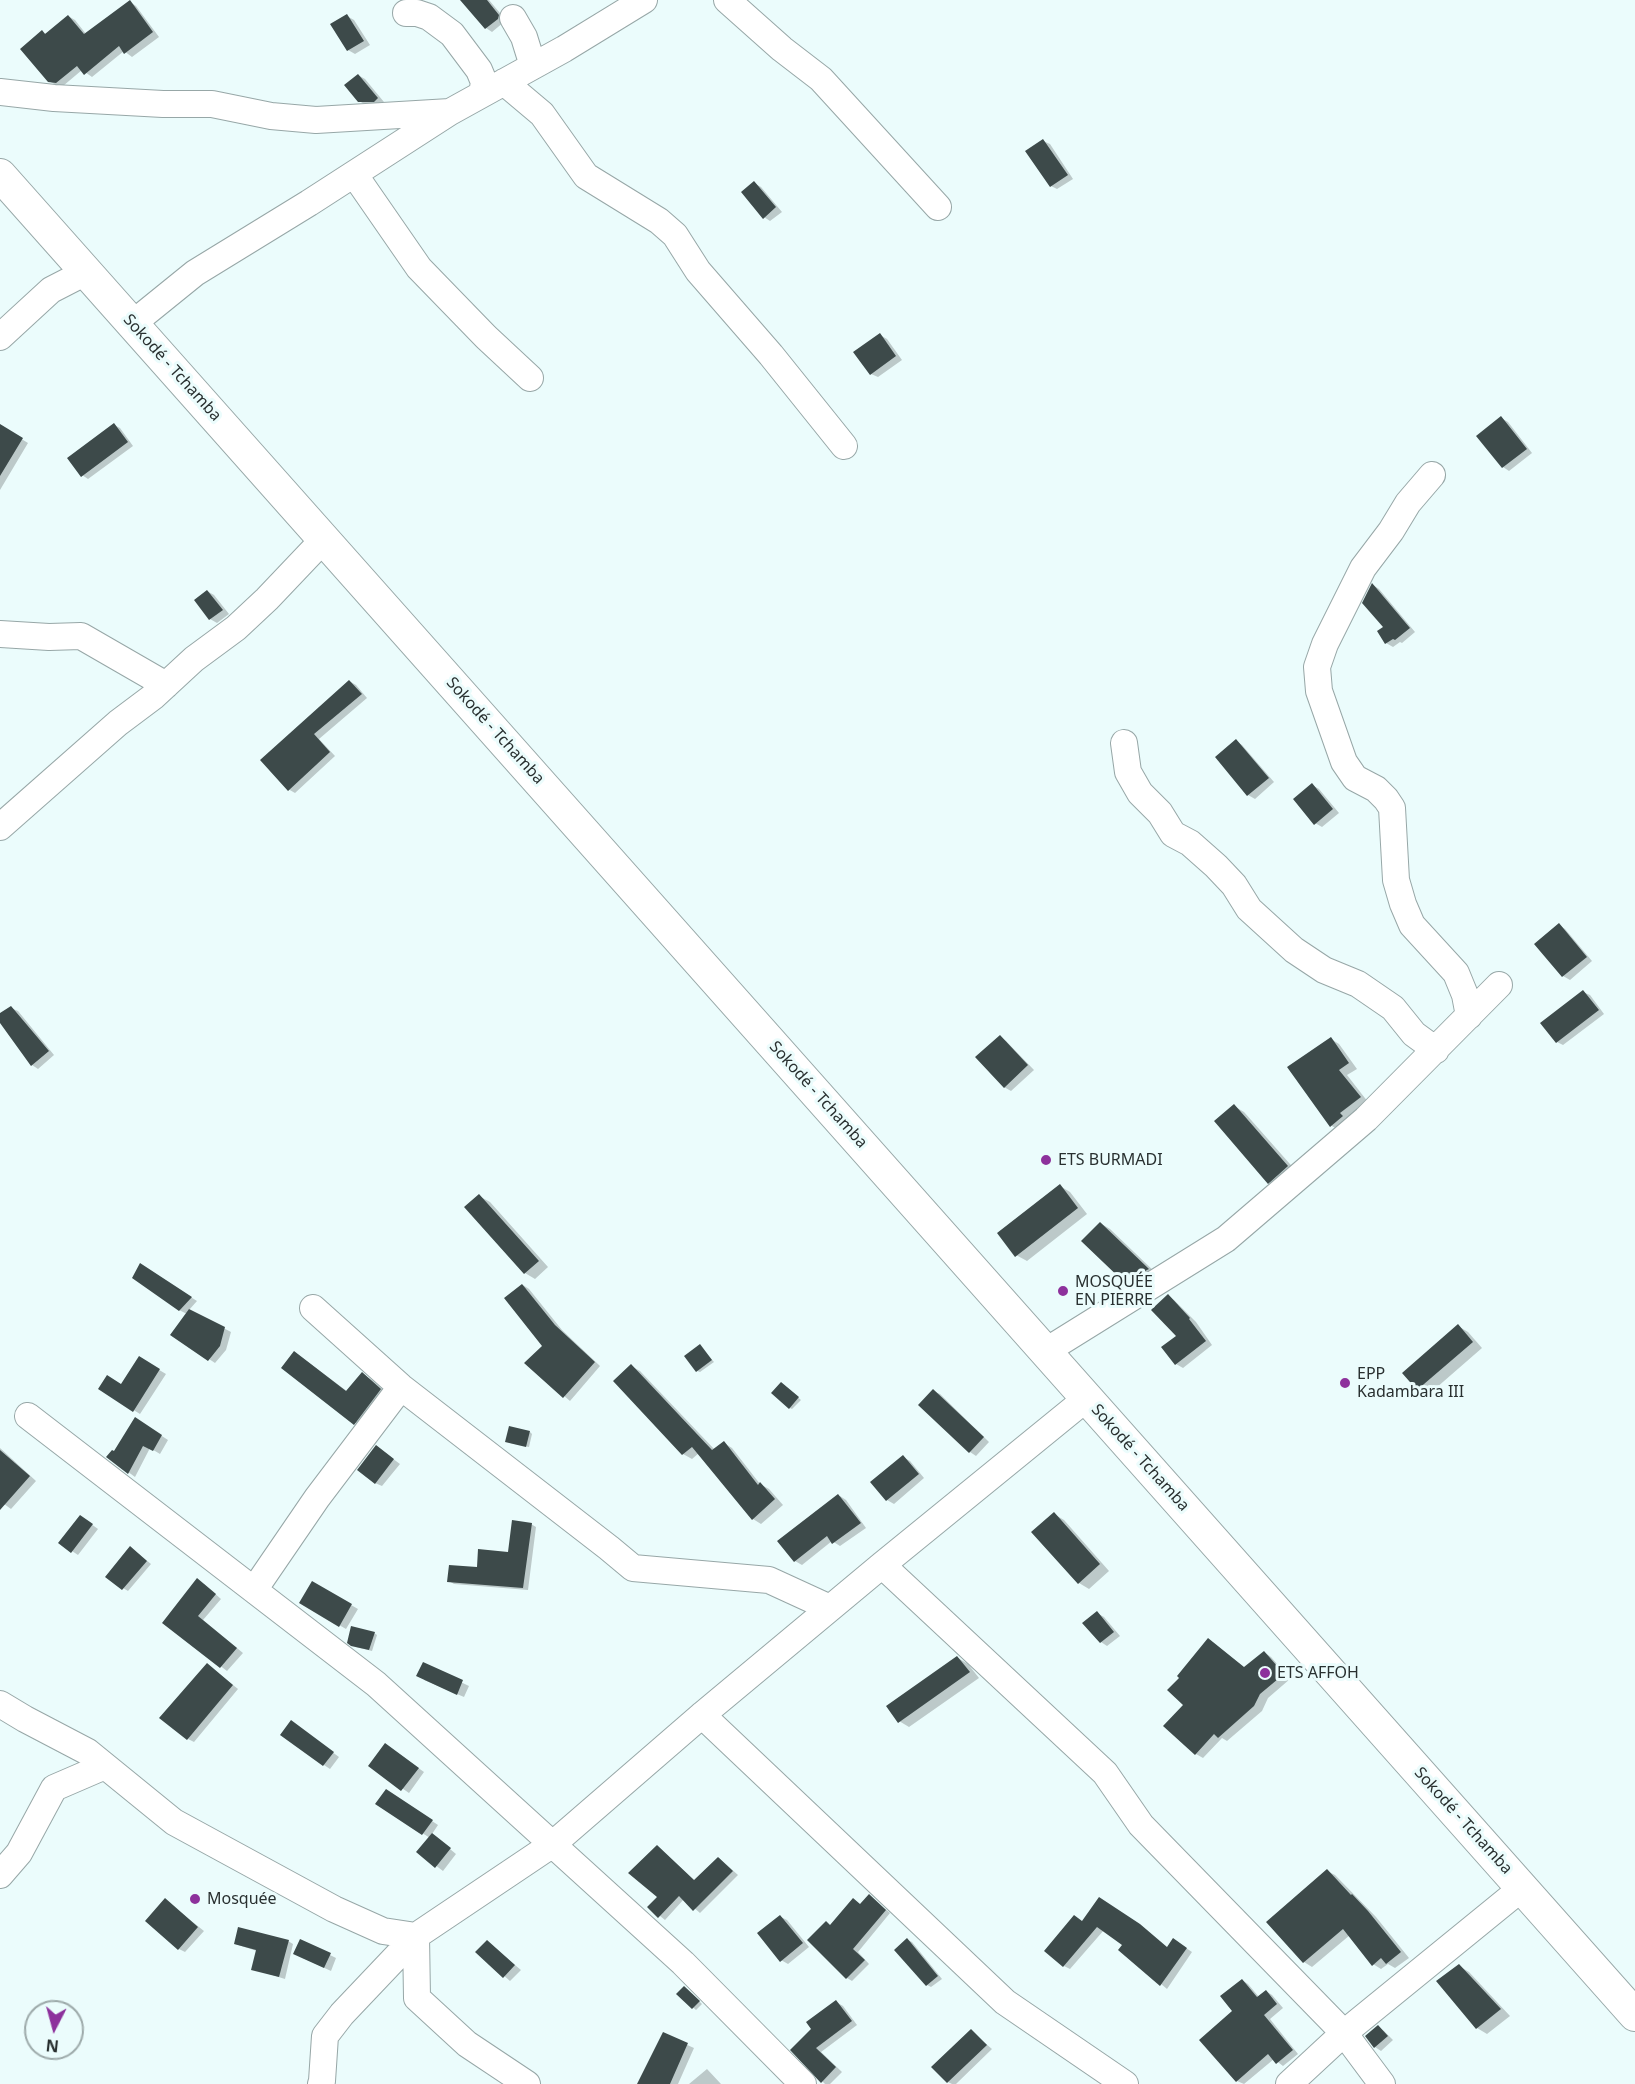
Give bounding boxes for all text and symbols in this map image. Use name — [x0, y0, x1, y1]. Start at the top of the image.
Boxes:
street label: Sokodé - Tchamba — [119, 311, 225, 425]
street label: Sokodé - Tchamba — [442, 674, 548, 788]
street label: Sokodé - Tchamba — [765, 1038, 871, 1152]
place label: ETS BURMADI — [1058, 1150, 1163, 1170]
marker: ETS BURMADI — [1039, 1153, 1053, 1167]
place label: MOSQUÉE EN PIERRE — [1075, 1272, 1153, 1310]
marker: MOSQUÉE EN PIERRE — [1056, 1284, 1070, 1298]
place label: EPP Kadambara III — [1357, 1364, 1464, 1402]
marker: EPP Kadambara III — [1338, 1376, 1352, 1390]
street label: Sokodé - Tchamba — [1087, 1401, 1193, 1515]
place label: ETS AFFOH — [1277, 1663, 1359, 1683]
marker: ETS AFFOH — [1258, 1666, 1272, 1680]
street label: Sokodé - Tchamba — [1410, 1764, 1516, 1878]
place label: Mosquée — [207, 1889, 277, 1909]
marker: Mosquée — [188, 1892, 202, 1906]
north arrow — [24, 2000, 84, 2060]
text: N — [45, 2034, 60, 2058]

